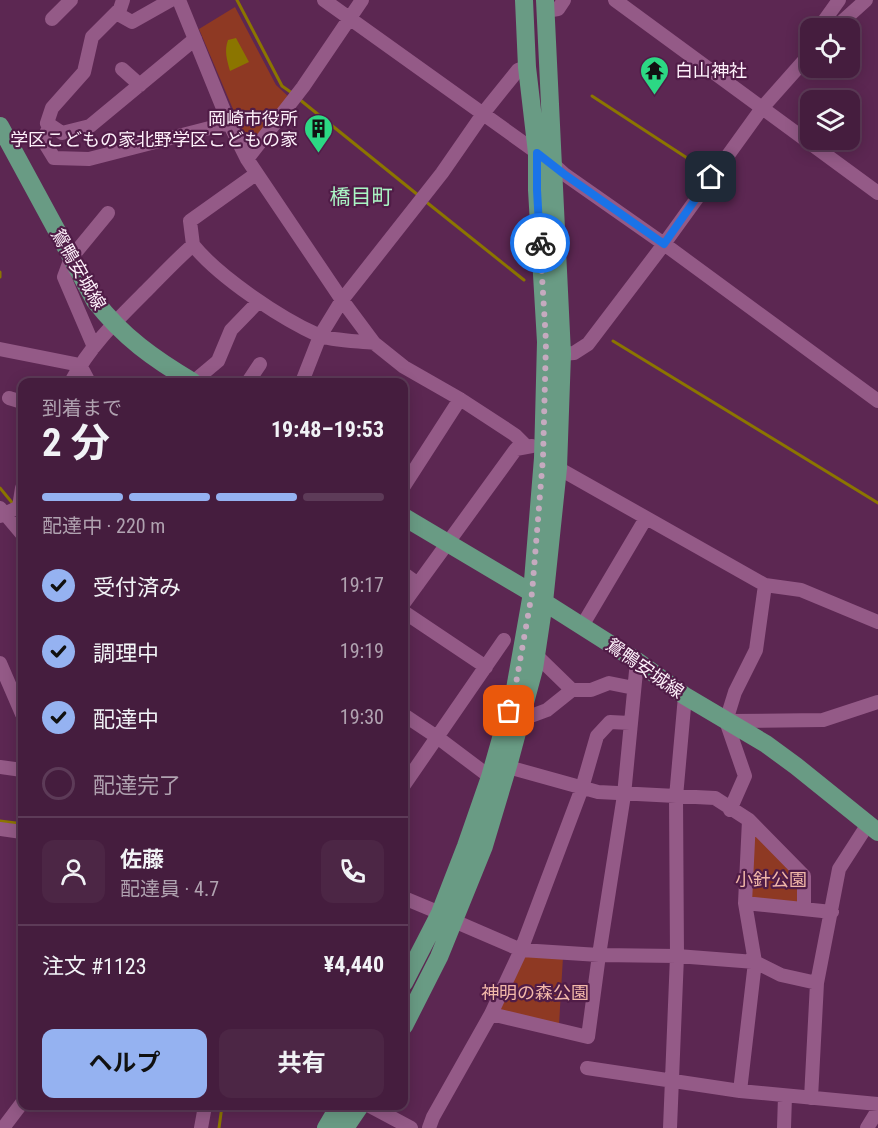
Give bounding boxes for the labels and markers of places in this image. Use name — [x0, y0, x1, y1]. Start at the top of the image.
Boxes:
temple icon: 白山神社 — [638, 54, 670, 96]
place label: 白山神社 — [675, 60, 747, 81]
place label: 岡崎市役所 学区こどもの家北野学区こどもの家 — [10, 108, 298, 150]
building icon: 岡崎市役所 学区こどもの家北野学区こどもの家 — [303, 112, 335, 154]
pin — [685, 151, 736, 202]
pin — [483, 685, 534, 736]

